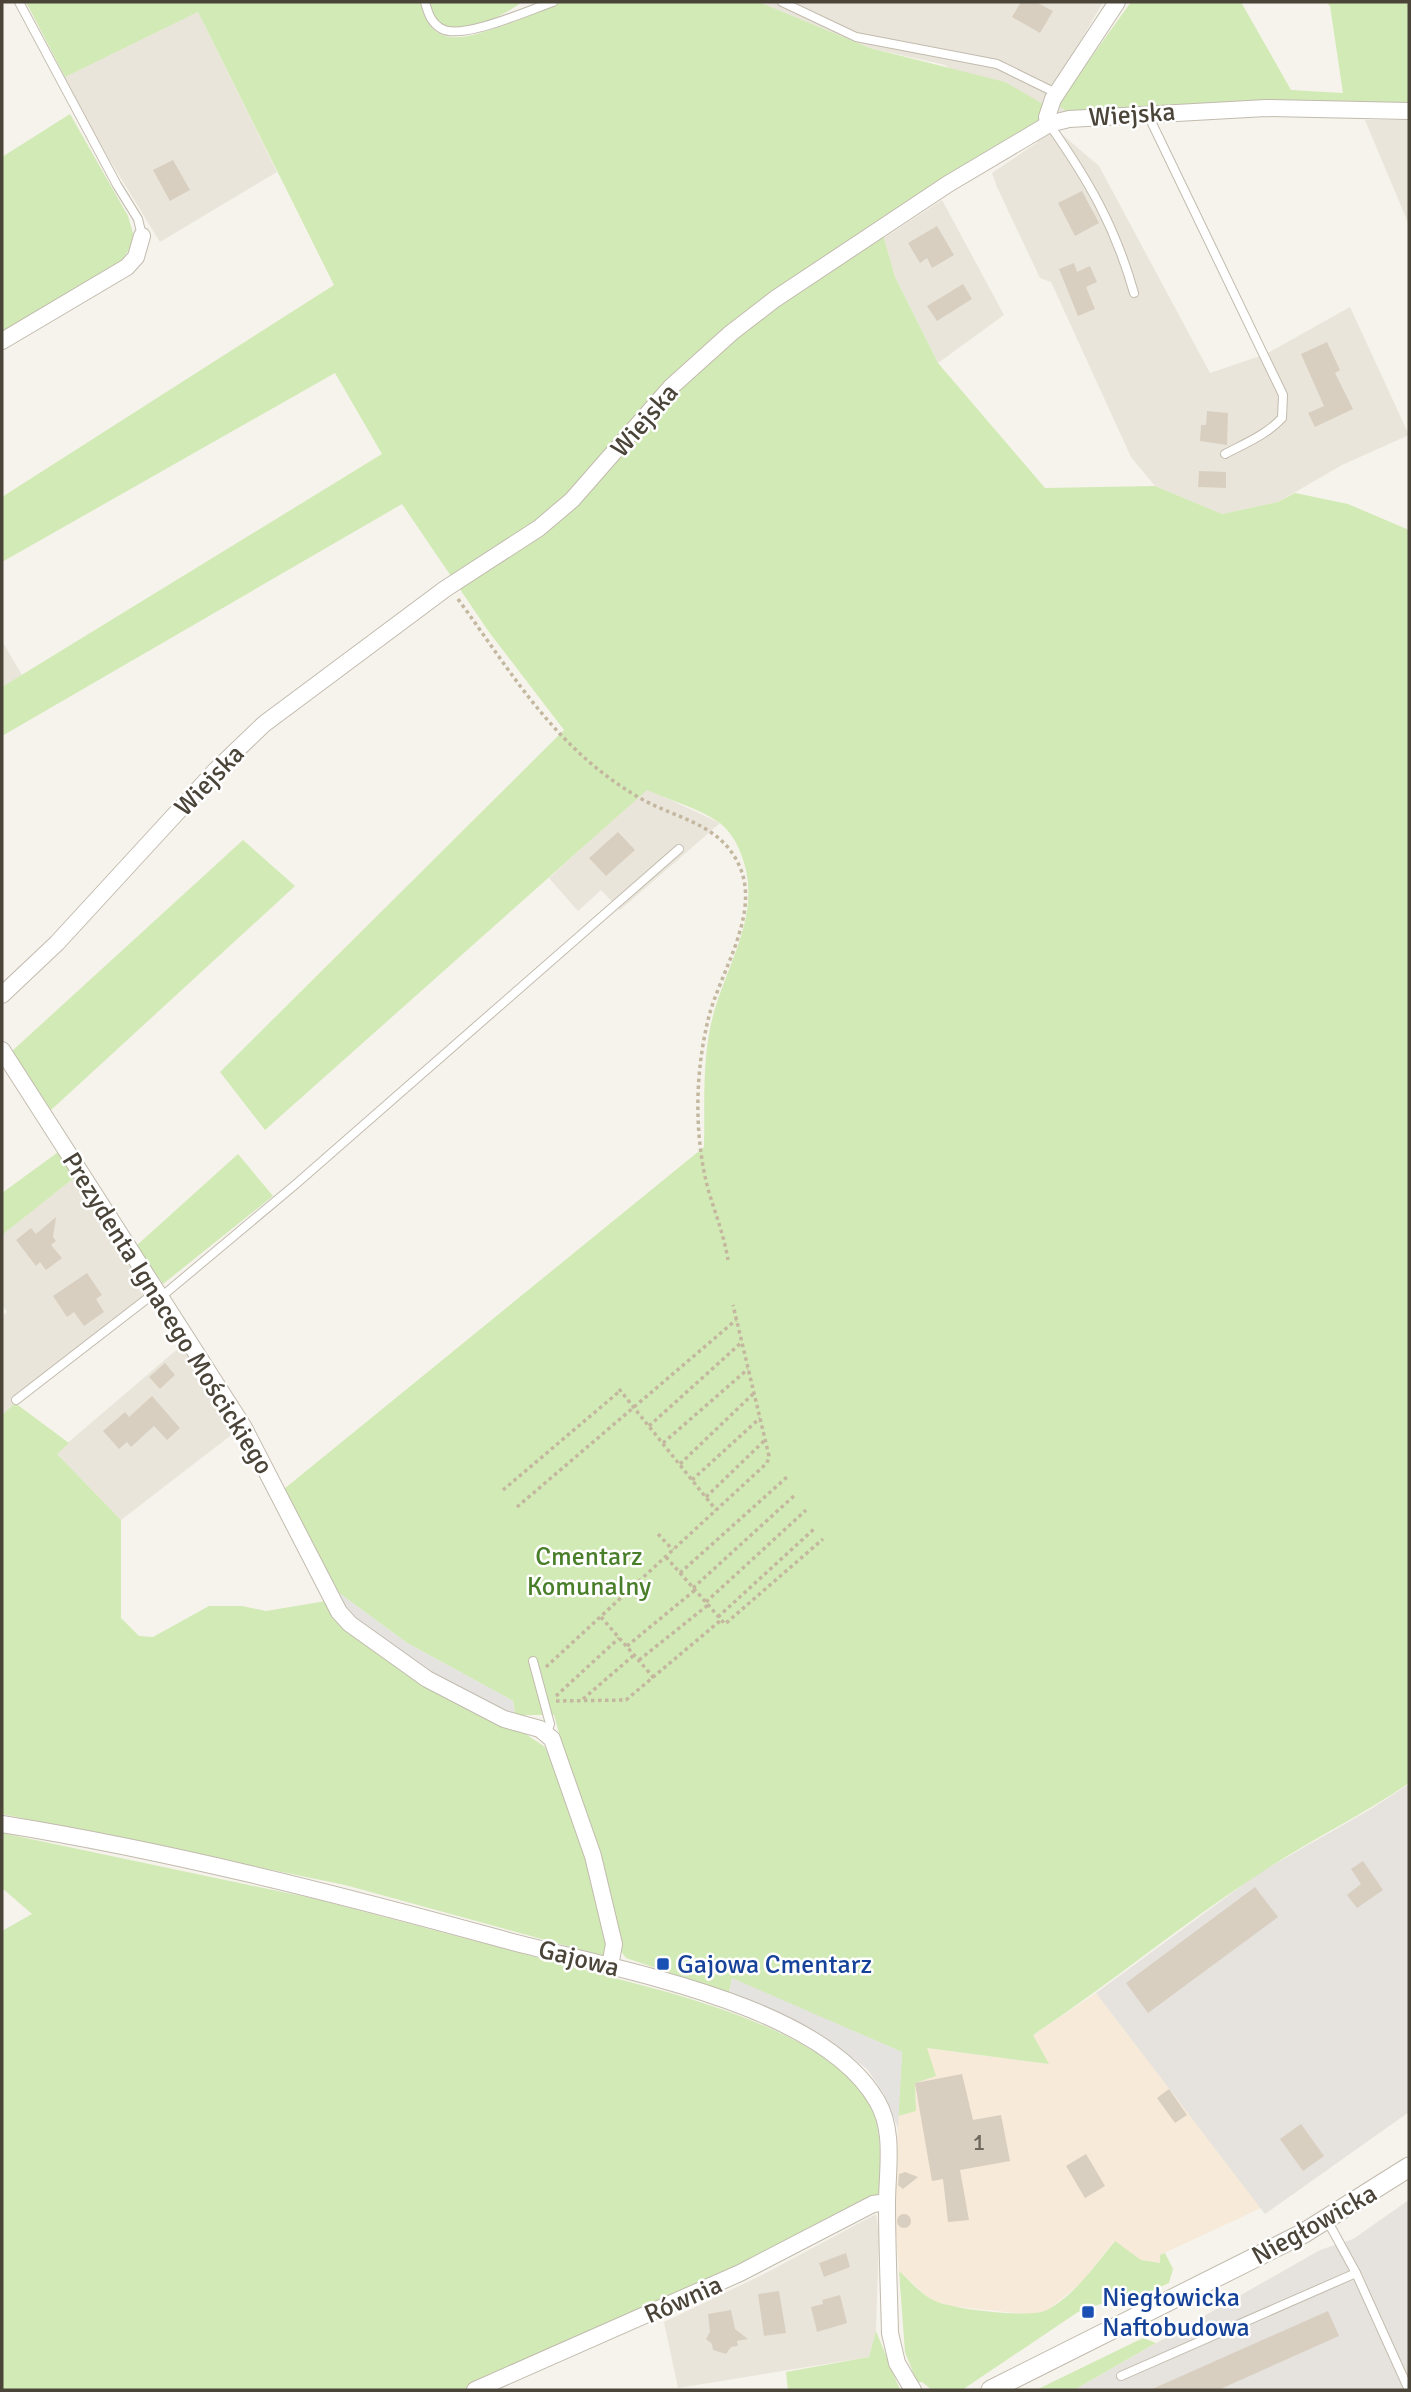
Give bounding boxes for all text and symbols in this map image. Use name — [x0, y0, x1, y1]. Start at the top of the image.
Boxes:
street label: Wiejska — [1088, 96, 1177, 134]
street label: Wiejska — [604, 377, 685, 464]
street label: Wiejska — [168, 738, 251, 823]
street label: Prezydenta Ignacego Mościckiego — [55, 1147, 280, 1480]
park label: Cmentarz Komunalny — [527, 1541, 651, 1603]
street label: Gajowa — [535, 1934, 622, 1984]
place label: Gajowa Cmentarz — [677, 1949, 872, 1981]
marker: Gajowa Cmentarz — [655, 1956, 671, 1972]
house number: 1 — [973, 2128, 985, 2157]
street label: Niegłowicka — [1246, 2177, 1383, 2272]
street label: Równia — [640, 2269, 727, 2331]
place label: Niegłowicka Naftobudowa — [1102, 2282, 1250, 2344]
marker: Niegłowicka Naftobudowa — [1080, 2304, 1096, 2320]

